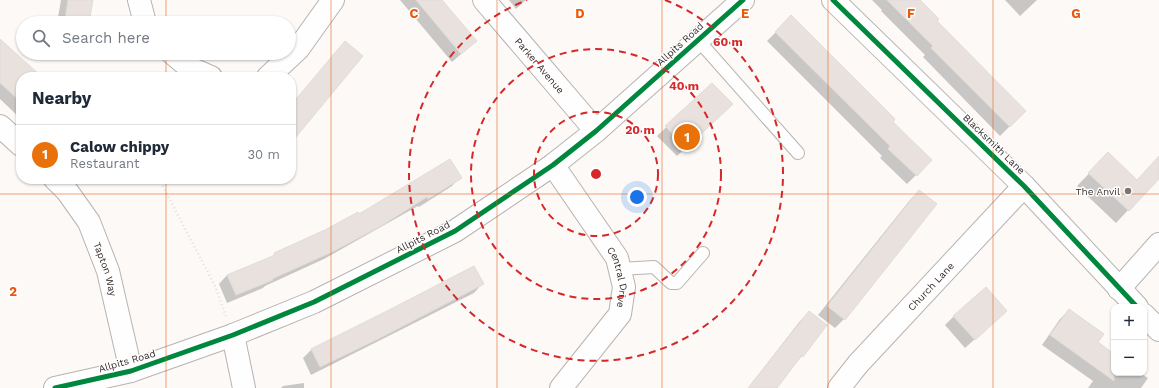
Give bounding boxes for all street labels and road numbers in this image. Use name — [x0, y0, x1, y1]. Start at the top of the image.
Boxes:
street label: Allpits Road — [654, 20, 706, 68]
street label: Parker Avenue — [513, 35, 567, 96]
street label: Blacksmith Lane — [961, 112, 1027, 176]
street label: Allpits Road — [394, 219, 452, 255]
street label: Tapton Way — [92, 240, 119, 298]
street label: Central Drive — [605, 244, 630, 309]
street label: Church Lane — [905, 260, 956, 313]
street label: Allpits Road — [97, 348, 157, 374]

